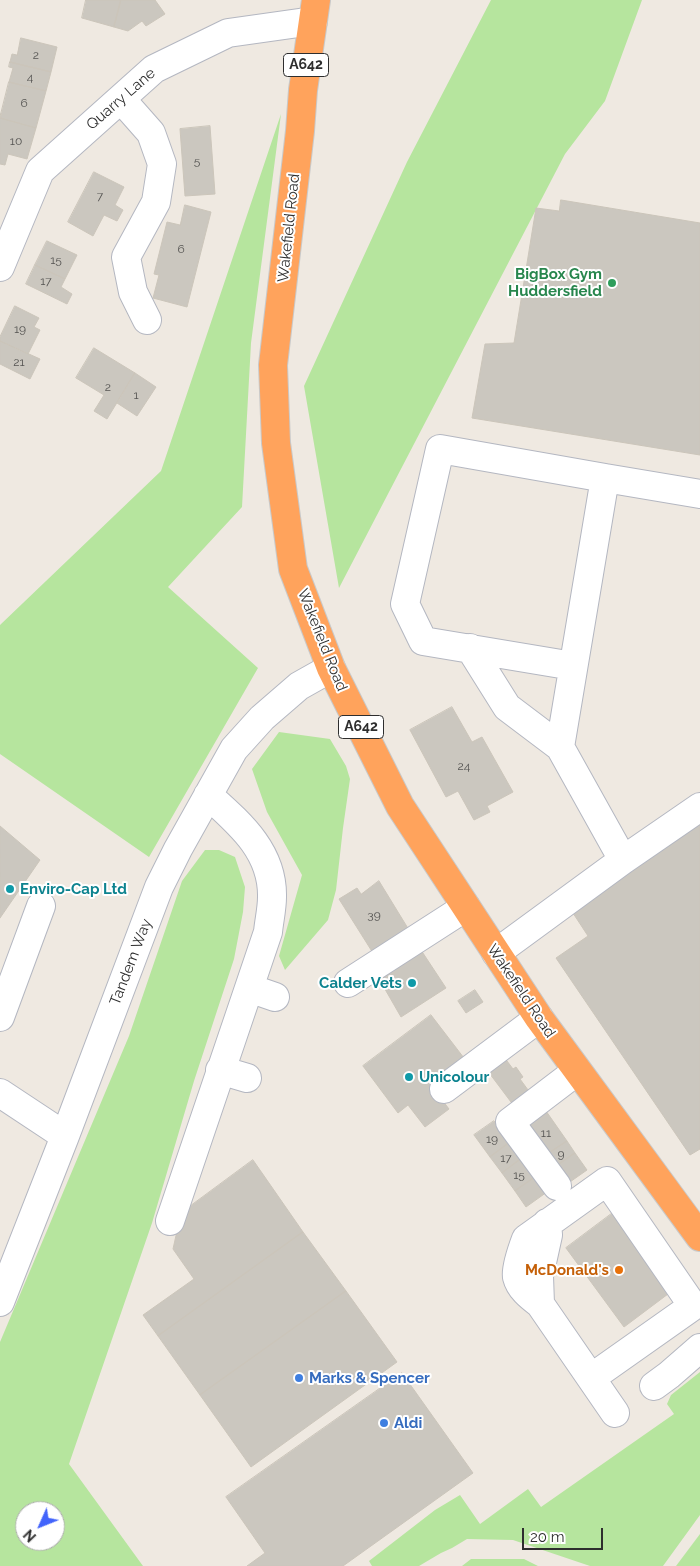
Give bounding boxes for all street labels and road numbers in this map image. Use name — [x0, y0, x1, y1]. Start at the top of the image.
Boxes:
road number: A642 — [284, 54, 328, 76]
street label: Quarry Lane — [83, 64, 159, 134]
street label: Wakefield Road — [274, 173, 304, 283]
street label: Wakefield Road — [293, 586, 351, 694]
road number: A642 — [338, 716, 384, 739]
street label: Tandem Way — [106, 916, 156, 1008]
street label: Wakefield Road — [483, 941, 559, 1041]

